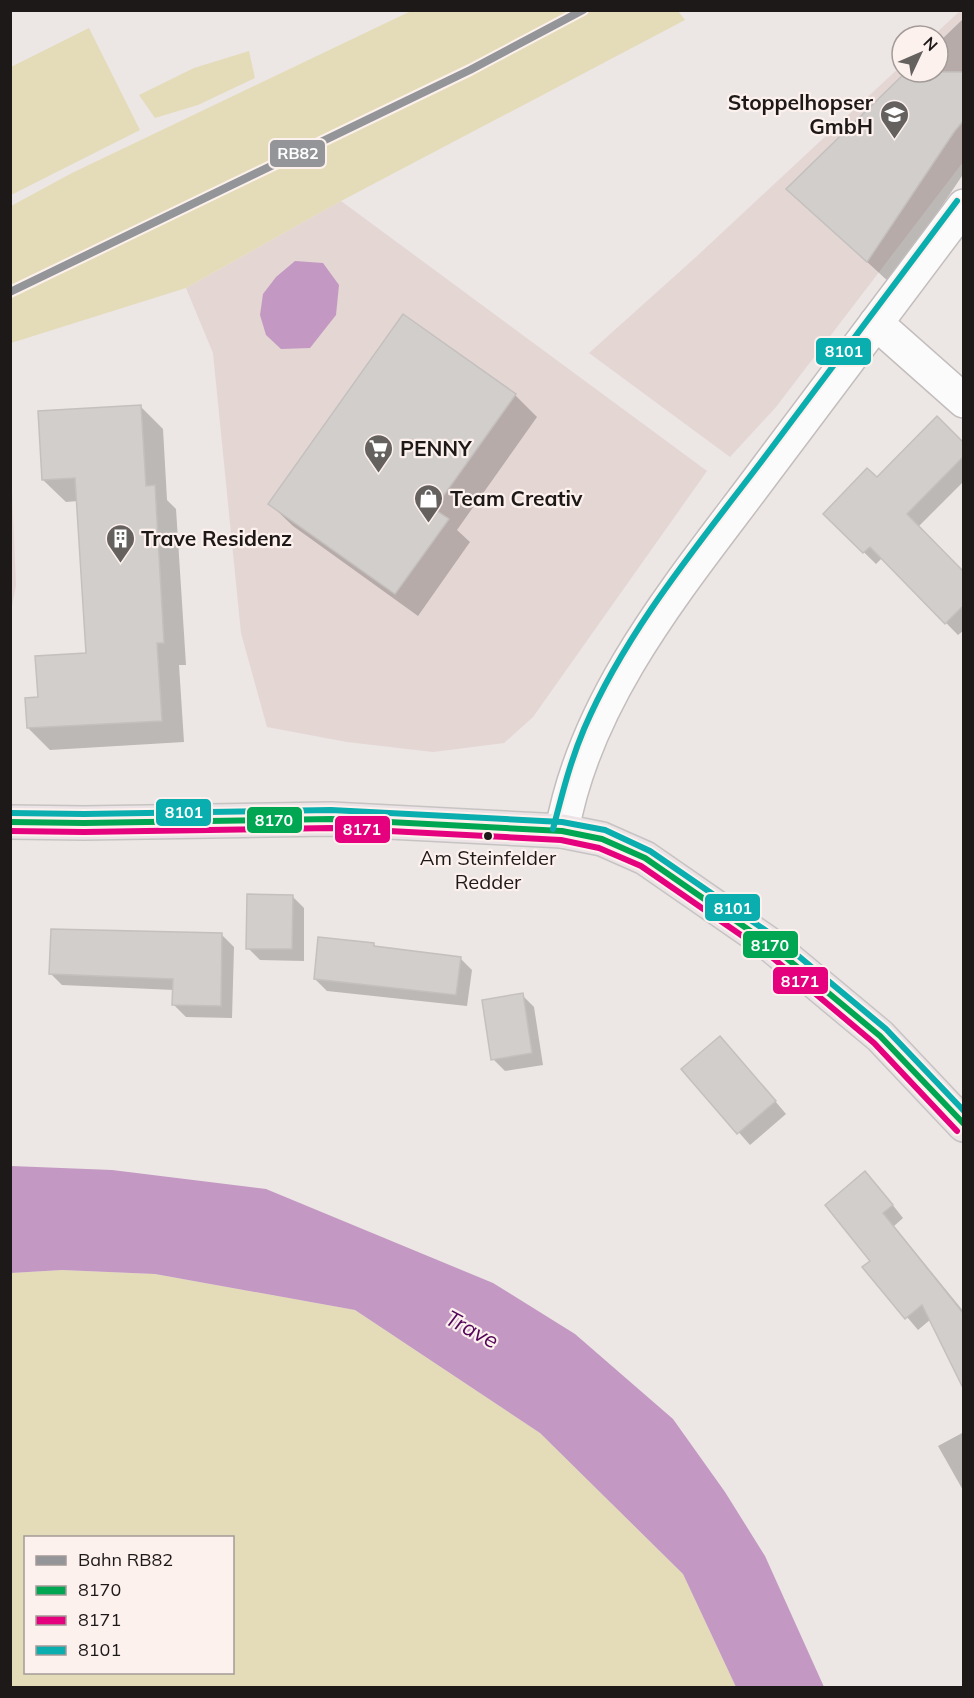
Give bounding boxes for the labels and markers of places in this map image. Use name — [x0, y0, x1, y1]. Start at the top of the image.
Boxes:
place label: Stoppelhopser GmbH — [728, 89, 874, 139]
school or university icon: Stoppelhopser GmbH — [878, 98, 910, 140]
supermarket icon: PENNY — [363, 432, 395, 474]
place label: PENNY — [400, 435, 472, 461]
shop icon: Team Creativ — [413, 482, 445, 524]
place label: Team Creativ — [450, 485, 583, 511]
building icon: Trave Residenz — [104, 522, 136, 564]
place label: Trave Residenz — [141, 525, 292, 551]
marker: Am Steinfelder Redder — [482, 830, 494, 842]
place label: Am Steinfelder Redder — [420, 845, 557, 894]

